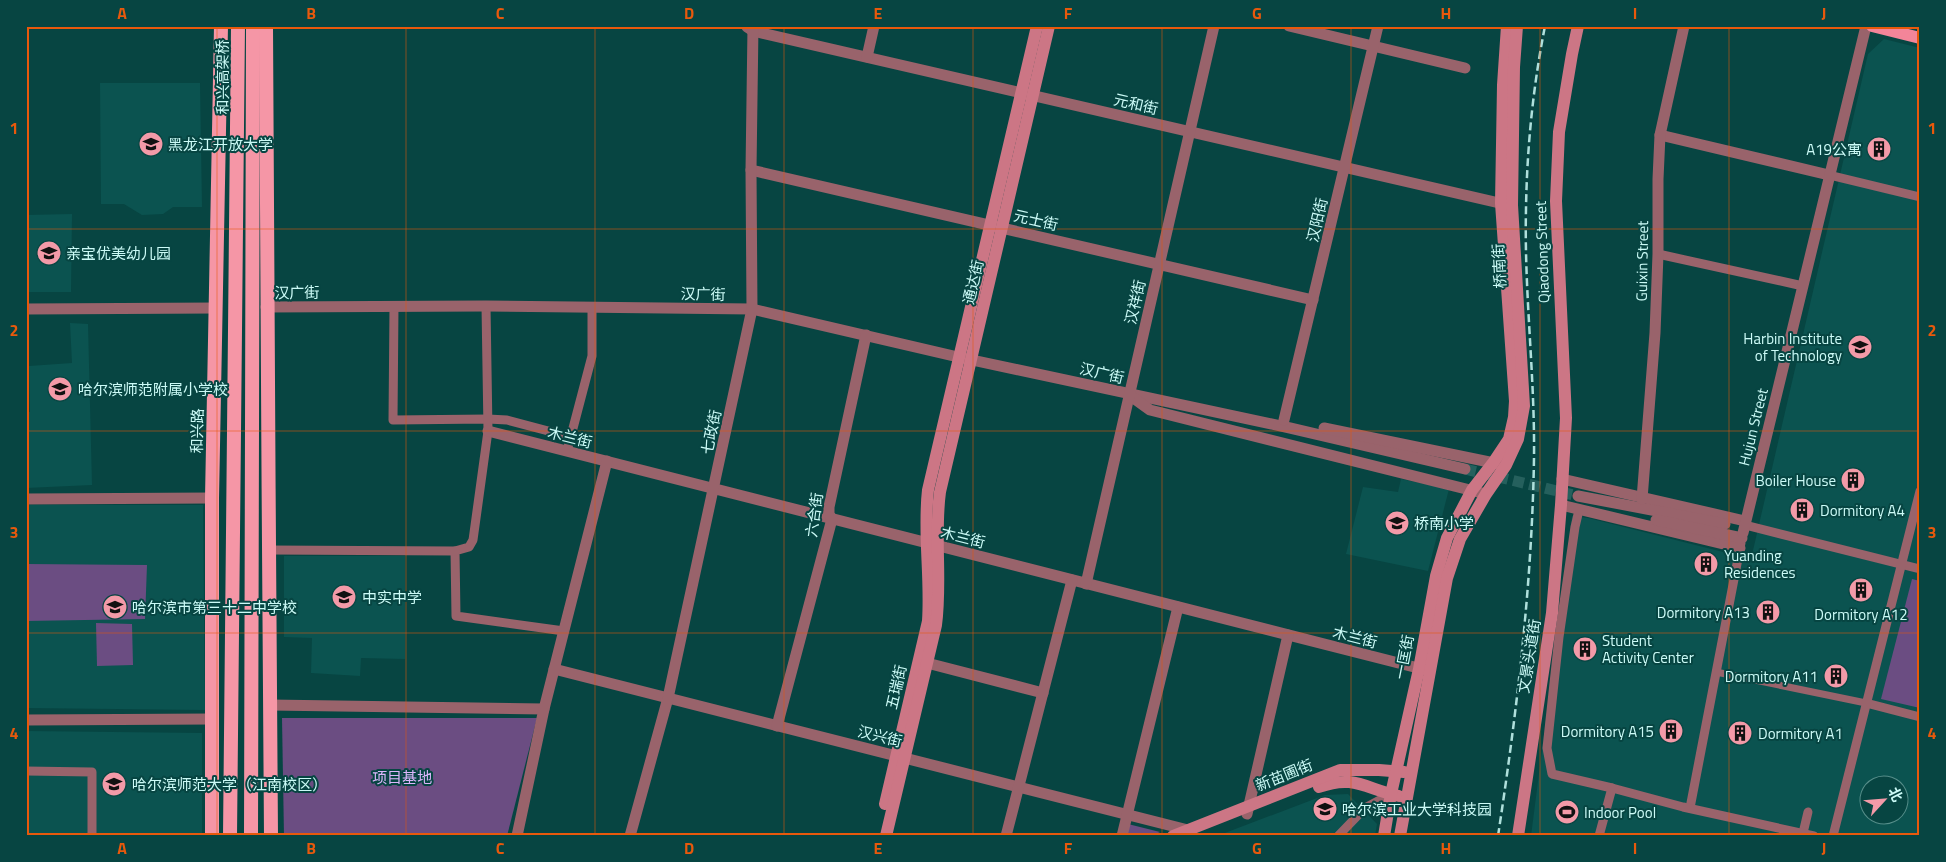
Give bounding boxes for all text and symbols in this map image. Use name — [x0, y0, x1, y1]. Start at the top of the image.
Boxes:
text: A — [117, 1, 127, 25]
text: B — [306, 1, 316, 25]
text: C — [496, 1, 505, 25]
text: D — [684, 1, 694, 25]
text: E — [874, 1, 883, 25]
text: F — [1064, 1, 1073, 25]
text: G — [1252, 1, 1262, 25]
text: H — [1441, 1, 1451, 25]
text: I — [1633, 1, 1637, 25]
text: J — [1822, 1, 1826, 25]
street label: 和兴高架桥 — [211, 39, 234, 115]
street label: 元和街 — [1111, 88, 1161, 120]
text: 1 — [10, 116, 18, 140]
text: 1 — [1928, 116, 1936, 140]
school or university icon: 黑龙江开放大学 — [138, 131, 164, 157]
place label: 黑龙江开放大学 — [168, 133, 273, 156]
building icon: A19公寓 — [1866, 136, 1892, 162]
place label: A19公寓 — [1806, 138, 1862, 161]
street label: 汉阳街 — [1301, 195, 1333, 245]
street label: Qiaodong Street — [1529, 200, 1555, 303]
street label: 元士街 — [1011, 204, 1061, 236]
street label: Guixin Street — [1630, 220, 1654, 301]
school or university icon: 亲宝优美幼儿园 — [36, 240, 62, 266]
place label: 亲宝优美幼儿园 — [66, 242, 171, 265]
street label: 桥南街 — [1486, 243, 1512, 289]
street label: 通达街 — [957, 257, 989, 307]
street label: 汉祥街 — [1119, 277, 1151, 327]
street label: 汉广街 — [274, 281, 320, 304]
street label: 汉广街 — [680, 282, 726, 306]
text: 2 — [10, 318, 18, 342]
text: 2 — [1928, 318, 1936, 342]
place label: Harbin Institute of Technology — [1743, 327, 1842, 367]
school or university icon: Harbin Institute of Technology — [1847, 334, 1873, 360]
street label: 汉广街 — [1077, 357, 1127, 389]
school or university icon: 哈尔滨师范附属小学校 — [47, 376, 73, 402]
place label: 哈尔滨师范附属小学校 — [78, 378, 228, 401]
street label: Hujun Street — [1732, 385, 1774, 468]
street label: 和兴路 — [185, 408, 209, 454]
street label: 七政街 — [695, 408, 727, 456]
street label: 木兰街 — [545, 420, 595, 454]
building icon: Boiler House — [1840, 467, 1866, 493]
place label: Boiler House — [1756, 469, 1836, 492]
street label: 六合街 — [799, 491, 829, 539]
building icon: Dormitory A4 — [1789, 497, 1815, 523]
place label: Dormitory A4 — [1820, 499, 1905, 522]
school or university icon: 桥南小学 — [1384, 510, 1410, 536]
place label: 桥南小学 — [1414, 512, 1474, 535]
text: 3 — [10, 520, 18, 544]
street label: 木兰街 — [938, 520, 988, 554]
text: 3 — [1928, 520, 1936, 544]
place label: Yuanding Residences — [1724, 544, 1796, 584]
building icon: Yuanding Residences — [1693, 551, 1719, 577]
building icon: Dormitory A12 — [1848, 577, 1874, 603]
school or university icon: 中实中学 — [331, 584, 357, 610]
place label: 中实中学 — [362, 586, 422, 609]
school or university icon: 哈尔滨市第三十二中学校 — [102, 594, 128, 620]
place label: 哈尔滨市第三十二中学校 — [132, 596, 297, 619]
building icon: Dormitory A13 — [1755, 599, 1781, 625]
place label: Dormitory A13 — [1657, 601, 1750, 624]
place label: Dormitory A12 — [1814, 603, 1908, 626]
street label: 文景头道街 — [1512, 617, 1546, 695]
street label: 木兰街 — [1330, 620, 1380, 654]
place label: Student Activity Center — [1602, 629, 1694, 669]
street label: 一匡街 — [1388, 633, 1420, 681]
building icon: Student Activity Center — [1572, 636, 1598, 662]
street label: 五瑞街 — [880, 662, 912, 712]
building icon: Dormitory A11 — [1823, 663, 1849, 689]
place label: Dormitory A11 — [1725, 665, 1818, 688]
building icon: Dormitory A15 — [1658, 718, 1684, 744]
street label: 汉兴街 — [855, 719, 905, 753]
place label: Dormitory A15 — [1561, 720, 1654, 743]
building icon: Dormitory A1 — [1727, 720, 1753, 746]
text: 4 — [10, 721, 19, 745]
text: 4 — [1928, 721, 1937, 745]
place label: Dormitory A1 — [1758, 722, 1843, 745]
street label: 新苗圃街 — [1252, 753, 1316, 797]
park label: 项目基地 — [372, 766, 432, 789]
school or university icon: 哈尔滨师范大学（江南校区） — [101, 771, 127, 797]
place label: 哈尔滨师范大学（江南校区） — [132, 773, 327, 796]
north arrow — [1858, 774, 1908, 824]
text: 北 — [1884, 783, 1909, 805]
school or university icon: 哈尔滨工业大学科技园 — [1312, 796, 1338, 822]
place label: 哈尔滨工业大学科技园 — [1342, 798, 1492, 821]
sports icon: Indoor Pool — [1554, 799, 1580, 825]
place label: Indoor Pool — [1584, 801, 1656, 824]
text: A — [117, 836, 127, 860]
text: B — [306, 836, 316, 860]
text: C — [496, 836, 505, 860]
text: D — [684, 836, 694, 860]
text: E — [874, 836, 883, 860]
text: F — [1064, 836, 1073, 860]
text: G — [1252, 836, 1262, 860]
text: H — [1441, 836, 1451, 860]
text: I — [1633, 836, 1637, 860]
text: J — [1822, 836, 1826, 860]

